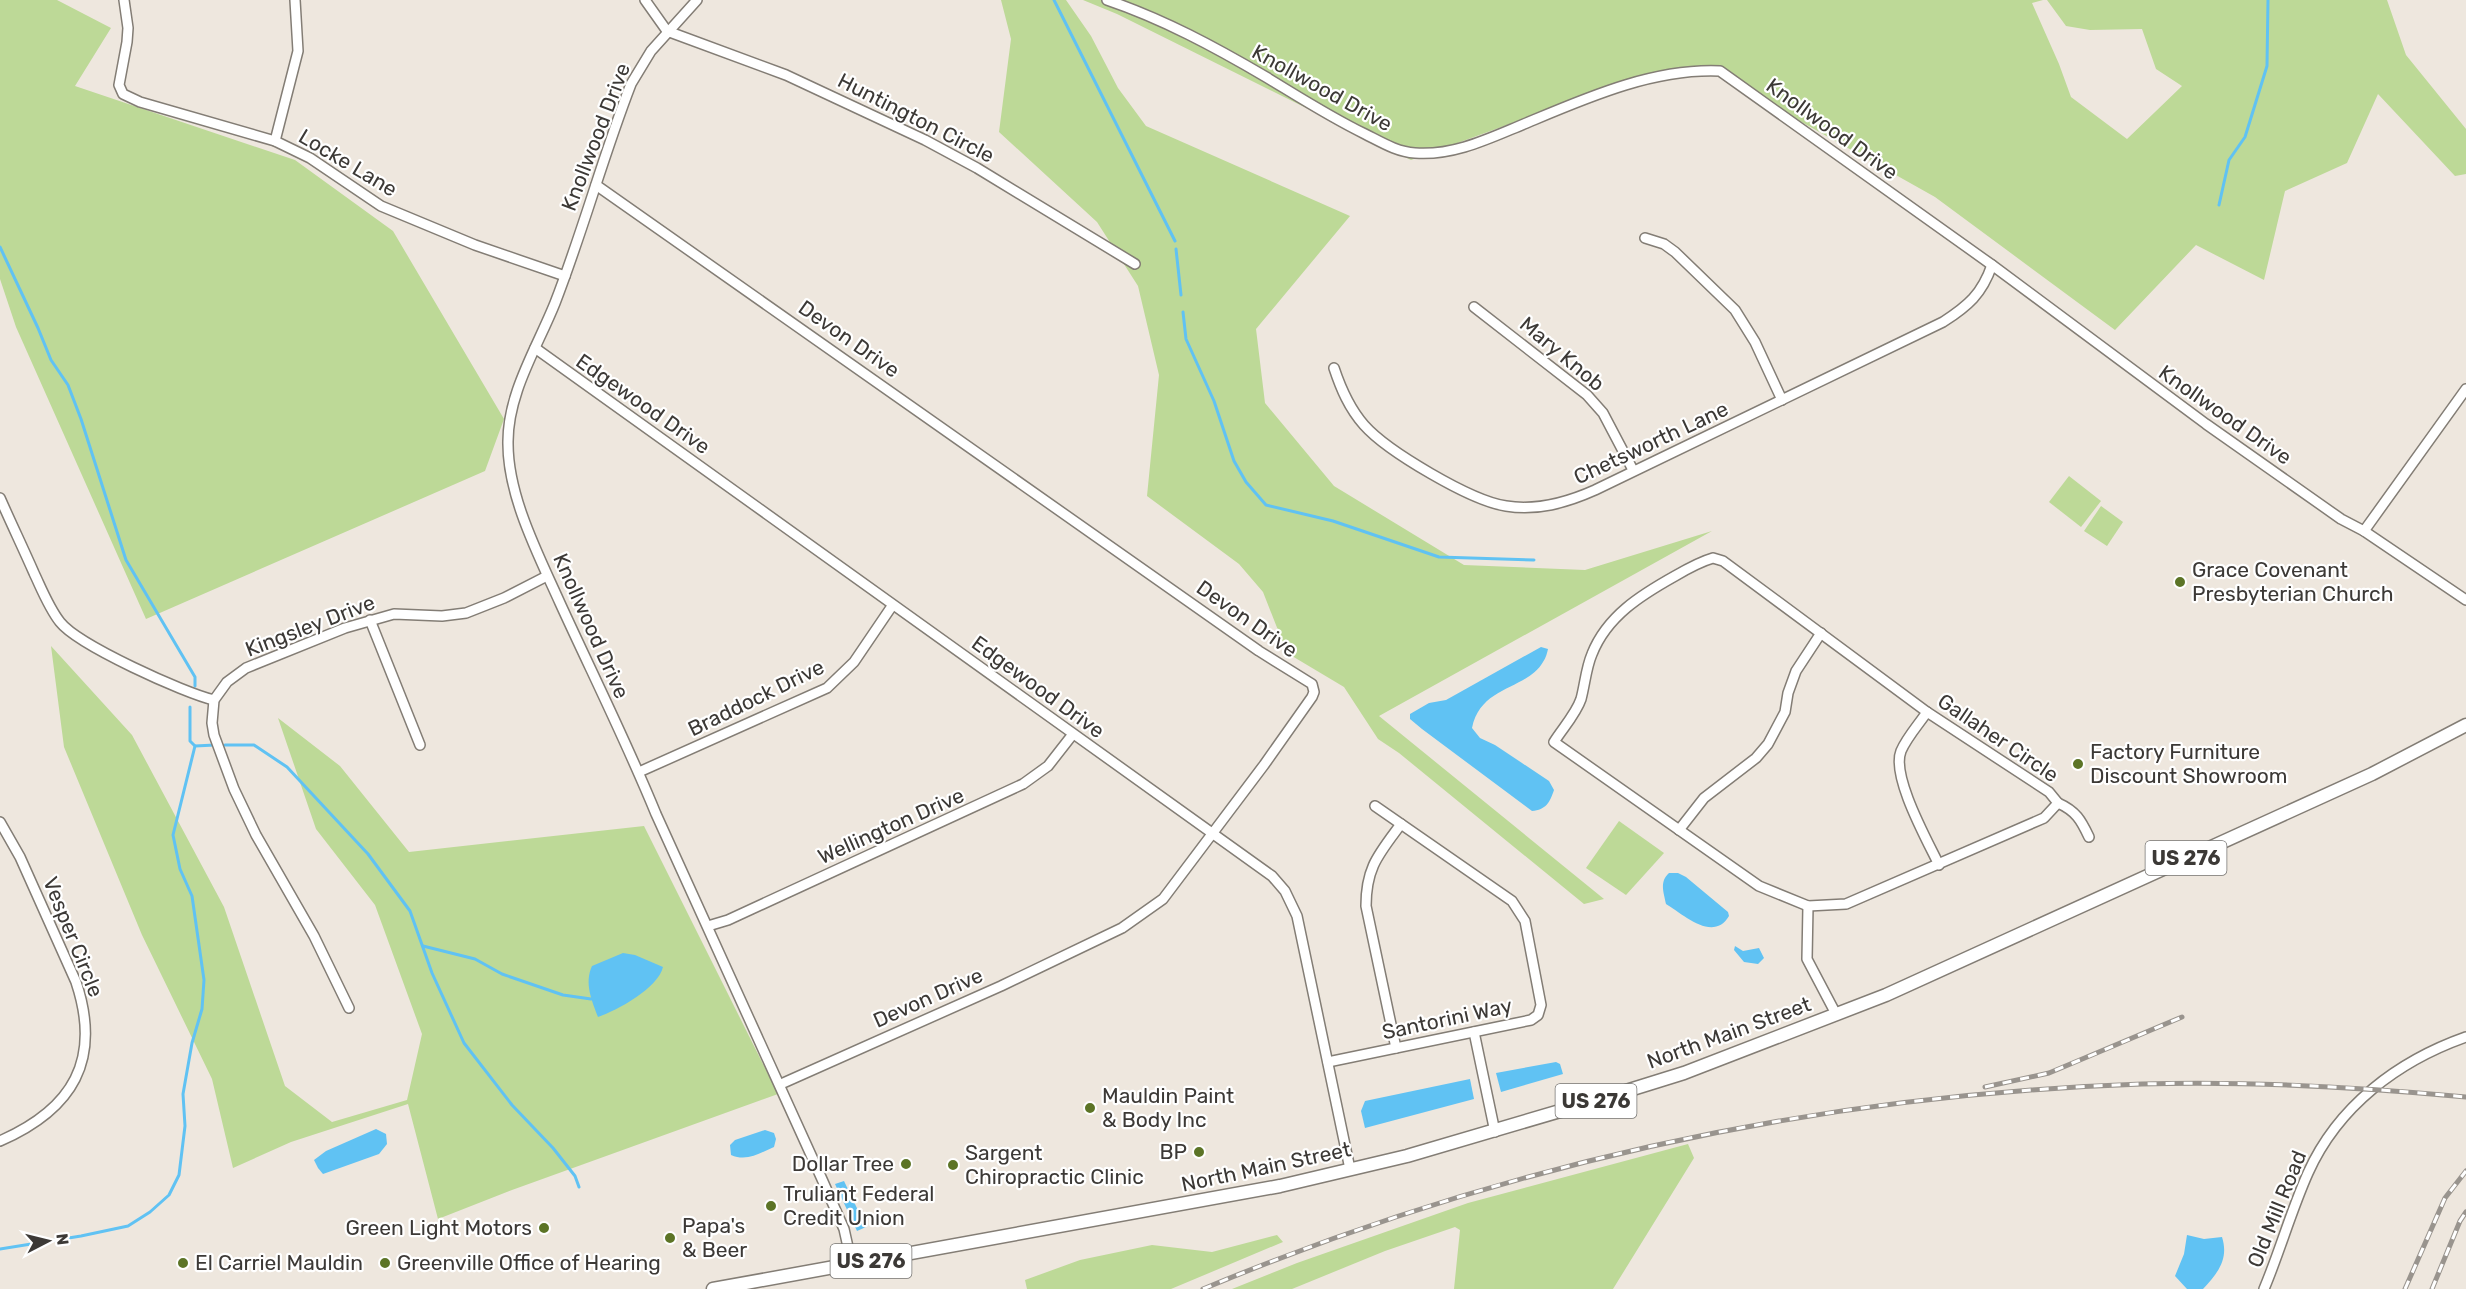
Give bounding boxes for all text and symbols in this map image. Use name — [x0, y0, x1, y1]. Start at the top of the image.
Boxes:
street label: Knollwood Drive — [1248, 39, 1397, 136]
street label: Knollwood Drive — [556, 59, 635, 214]
street label: Huntington Circle — [834, 67, 999, 168]
street label: Knollwood Drive — [1762, 73, 1903, 185]
street label: Locke Lane — [295, 123, 402, 202]
street label: Devon Drive — [794, 295, 905, 383]
street label: Mary Knob — [1515, 311, 1610, 396]
street label: Edgewood Drive — [571, 348, 715, 459]
street label: Knollwood Drive — [2154, 359, 2297, 470]
street label: Chetsworth Lane — [1569, 396, 1732, 489]
street label: Knollwood Drive — [548, 549, 635, 702]
place label: Grace Covenant Presbyterian Church — [2192, 557, 2393, 606]
street label: Devon Drive — [1192, 575, 1303, 663]
marker: Grace Covenant Presbyterian Church — [2173, 575, 2187, 589]
street label: Kingsley Drive — [241, 589, 378, 662]
street label: Edgewood Drive — [967, 630, 1110, 743]
street label: Braddock Drive — [684, 654, 828, 741]
street label: Gallaher Circle — [1933, 688, 2063, 787]
place label: Factory Furniture Discount Showroom — [2090, 739, 2288, 788]
marker: Factory Furniture Discount Showroom — [2071, 757, 2085, 771]
street label: Wellington Drive — [814, 782, 968, 869]
road number: US 276 — [2146, 841, 2226, 875]
street label: Vesper Circle — [38, 873, 109, 1001]
street label: Devon Drive — [869, 962, 987, 1033]
street label: North Main Street — [1643, 991, 1814, 1074]
street label: Santorini Way — [1380, 992, 1515, 1045]
place label: Mauldin Paint & Body Inc — [1102, 1083, 1234, 1132]
road number: US 276 — [1556, 1084, 1636, 1118]
marker: Mauldin Paint & Body Inc — [1083, 1101, 1097, 1115]
street label: North Main Street — [1179, 1136, 1353, 1197]
place label: BP — [1159, 1139, 1187, 1164]
place label: Sargent Chiropractic Clinic — [965, 1140, 1144, 1189]
marker: BP — [1192, 1145, 1206, 1159]
street label: Old Mill Road — [2242, 1147, 2311, 1271]
place label: Dollar Tree — [792, 1151, 894, 1176]
marker: Dollar Tree — [899, 1157, 913, 1171]
marker: Sargent Chiropractic Clinic — [946, 1158, 960, 1172]
place label: Truliant Federal Credit Union — [783, 1181, 934, 1230]
marker: Truliant Federal Credit Union — [764, 1199, 778, 1213]
north arrow — [18, 1211, 78, 1271]
place label: Papa's & Beer — [682, 1213, 747, 1262]
place label: Green Light Motors — [346, 1215, 532, 1240]
marker: Green Light Motors — [537, 1221, 551, 1235]
marker: Papa's & Beer — [663, 1231, 677, 1245]
text: N — [52, 1232, 73, 1246]
road number: US 276 — [830, 1244, 912, 1278]
place label: El Carriel Mauldin — [195, 1250, 363, 1275]
place label: Greenville Office of Hearing — [397, 1250, 661, 1275]
marker: El Carriel Mauldin — [176, 1256, 190, 1270]
marker: Greenville Office of Hearing — [378, 1256, 392, 1270]

